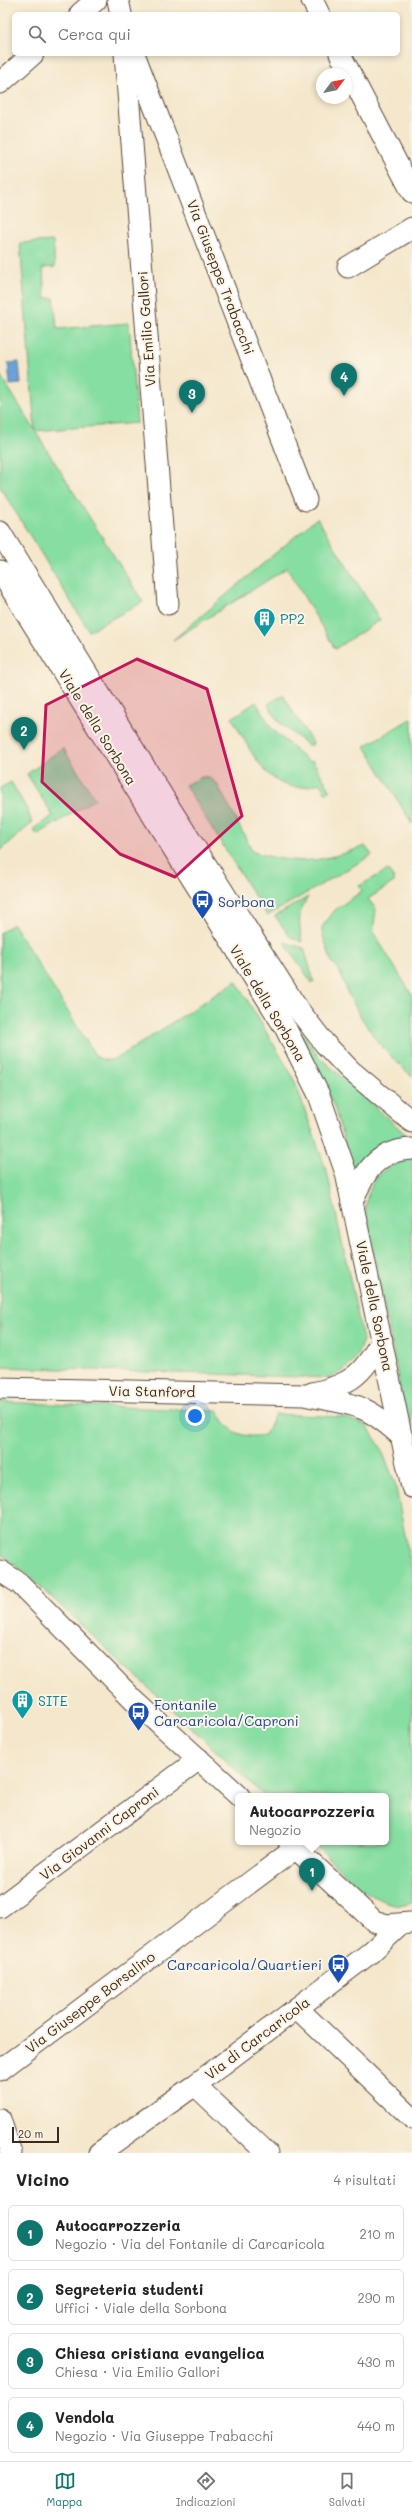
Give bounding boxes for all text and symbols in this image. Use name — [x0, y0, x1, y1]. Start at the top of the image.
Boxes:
search box — [12, 12, 400, 56]
icon: search — [26, 23, 48, 45]
text: Cerca qui — [58, 24, 131, 44]
north arrow — [316, 68, 352, 104]
street label: Via Giuseppe Trabacchi — [183, 197, 259, 357]
street label: Via Emilio Gallori — [132, 270, 160, 388]
pin: 4 — [331, 363, 357, 396]
pin: 3 — [179, 380, 205, 413]
building icon: PP2 — [251, 605, 277, 638]
place label: PP2 — [280, 609, 305, 628]
street label: Viale della Sorbona — [55, 665, 141, 789]
pin: 2 — [11, 717, 37, 750]
bus stop icon: Sorbona — [190, 888, 216, 921]
place label: Sorbona — [218, 892, 275, 911]
street label: Viale della Sorbona — [226, 941, 310, 1065]
street label: Viale della Sorbona — [352, 1239, 398, 1373]
street label: Via Stanford — [109, 1381, 196, 1401]
your location — [185, 1406, 205, 1426]
building icon: SITE — [10, 1687, 36, 1720]
place label: SITE — [38, 1691, 68, 1710]
place label: Fontanile Carcaricola/Caproni — [154, 1695, 299, 1730]
bus stop icon: Fontanile Carcaricola/Caproni — [125, 1699, 151, 1732]
street label: Via Giovanni Caproni — [36, 1782, 162, 1884]
popup — [235, 1793, 389, 1845]
text: Autocarrozzeria — [249, 1801, 375, 1821]
text: Negozio — [249, 1821, 301, 1838]
pin: 1 — [299, 1858, 325, 1891]
street label: Via Giuseppe Borsalino — [21, 1947, 159, 2057]
bus stop icon: Carcaricola/Quartieri — [325, 1951, 351, 1984]
place label: Carcaricola/Quartieri — [167, 1955, 322, 1974]
street label: Via di Carcaricola — [201, 1992, 313, 2084]
scale bar — [12, 2125, 59, 2144]
text: 20 m — [18, 2126, 43, 2141]
text: Vicino — [16, 2168, 69, 2190]
text: 4 risultati — [333, 2171, 396, 2188]
text: Autocarrozzeria — [55, 2215, 181, 2235]
text: 1 — [27, 2225, 33, 2242]
text: 210 m — [359, 2225, 395, 2242]
text: Negozio · Via del Fontanile di Carcaricola — [55, 2235, 325, 2252]
text: Segreteria studenti — [55, 2279, 204, 2299]
text: 2 — [26, 2289, 34, 2306]
text: 290 m — [358, 2289, 395, 2306]
text: Uffici · Viale della Sorbona — [55, 2299, 227, 2316]
text: Chiesa cristiana evangelica — [55, 2343, 265, 2363]
text: 3 — [26, 2353, 34, 2370]
text: 430 m — [357, 2353, 395, 2370]
text: Chiesa · Via Emilio Gallori — [55, 2363, 220, 2380]
text: Vendola — [55, 2407, 114, 2427]
text: 4 — [26, 2417, 34, 2434]
text: 440 m — [357, 2417, 395, 2434]
text: Negozio · Via Giuseppe Trabacchi — [55, 2427, 274, 2444]
tab: Mappa — [47, 2470, 83, 2509]
tab: Indicazioni — [176, 2470, 236, 2509]
tab: Salvati — [329, 2470, 365, 2509]

